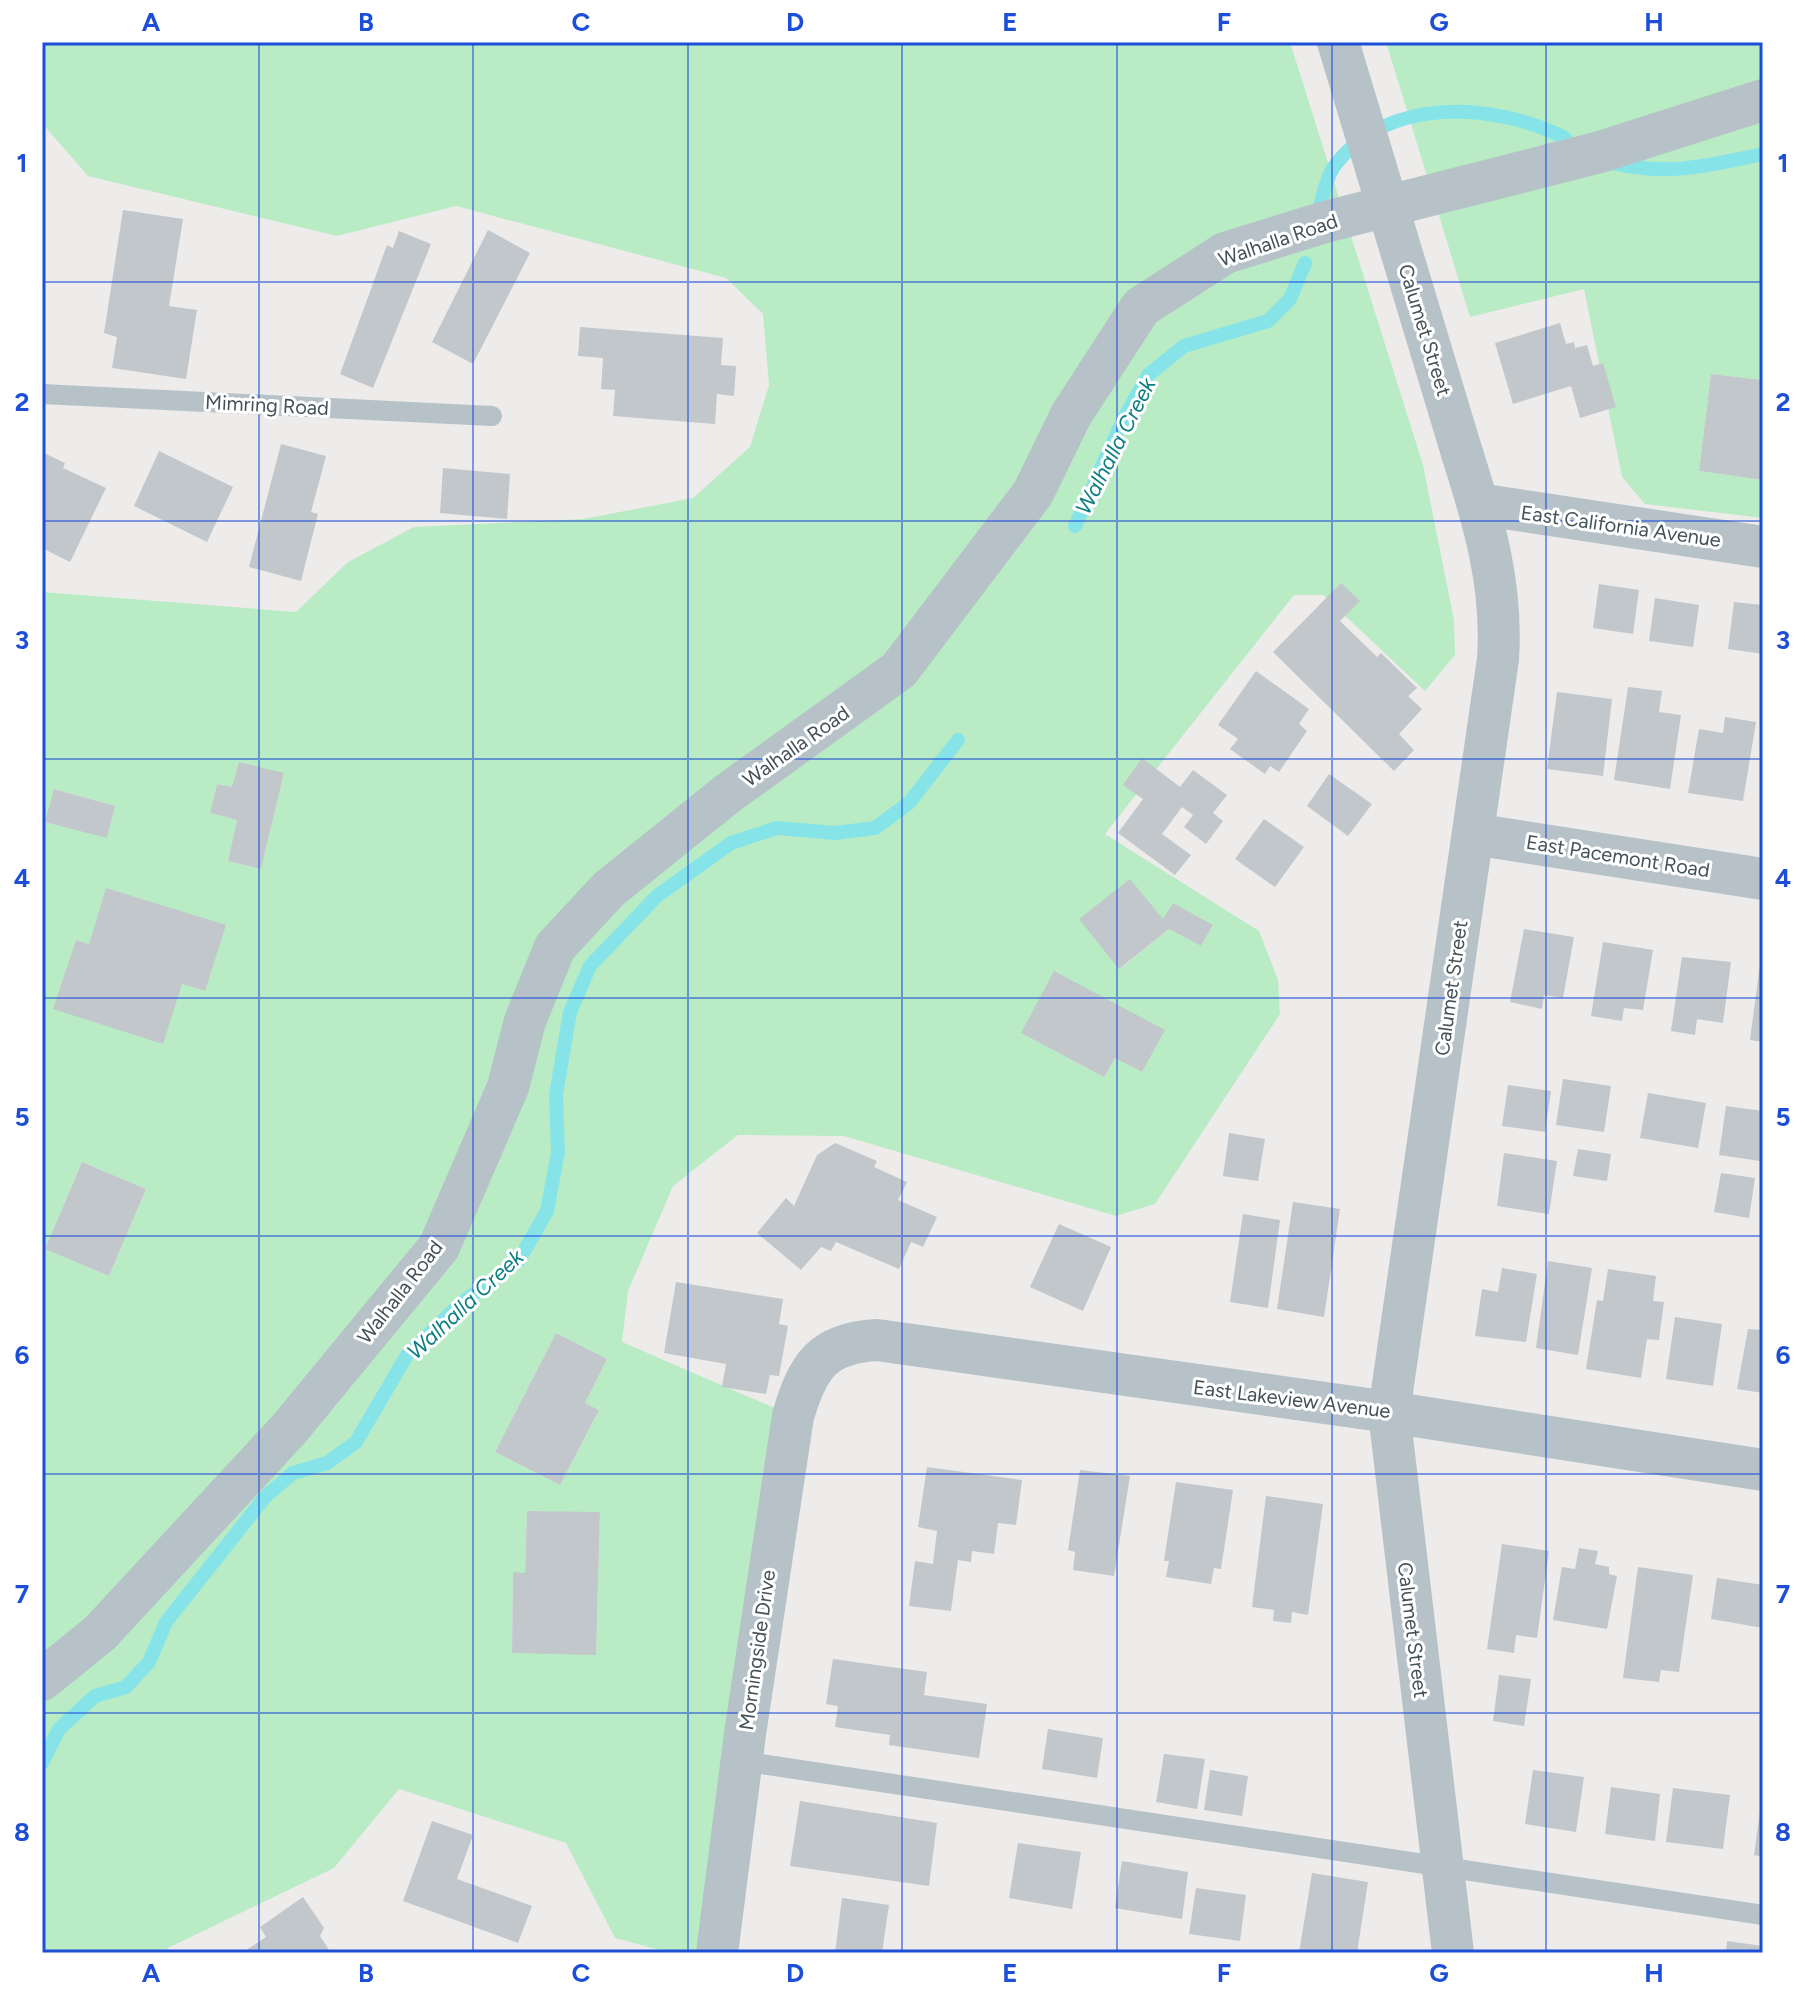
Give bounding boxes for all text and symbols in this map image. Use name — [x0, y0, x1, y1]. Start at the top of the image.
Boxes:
text: A — [142, 6, 161, 38]
text: B — [358, 6, 374, 38]
text: C — [572, 6, 591, 38]
text: D — [786, 6, 804, 38]
text: E — [1002, 6, 1018, 38]
text: F — [1217, 6, 1231, 38]
text: G — [1429, 6, 1449, 38]
text: H — [1644, 6, 1664, 38]
text: 1 — [17, 147, 27, 179]
text: 1 — [1778, 147, 1788, 179]
street label: Walhalla Road — [1215, 208, 1341, 272]
street label: Calumet Street — [1394, 261, 1456, 399]
water label: Walhalla Creek — [1069, 372, 1162, 519]
text: 2 — [14, 386, 30, 418]
text: 2 — [1775, 386, 1791, 418]
street label: Mimring Road — [205, 390, 329, 420]
street label: East California Avenue — [1519, 500, 1723, 552]
text: 3 — [15, 624, 29, 656]
text: 3 — [1776, 624, 1790, 656]
street label: Walhalla Road — [738, 701, 854, 791]
street label: East Pacemont Road — [1525, 830, 1711, 882]
text: 4 — [14, 862, 30, 894]
text: 4 — [1775, 862, 1791, 894]
street label: Calumet Street — [1430, 919, 1472, 1057]
text: 5 — [14, 1101, 30, 1133]
text: 5 — [1775, 1101, 1791, 1133]
street label: Walhalla Road — [352, 1236, 448, 1348]
water label: Walhalla Creek — [401, 1243, 530, 1365]
text: 6 — [14, 1339, 30, 1371]
text: 6 — [1775, 1339, 1791, 1371]
street label: East Lakeview Avenue — [1192, 1375, 1392, 1423]
street label: Calumet Street — [1393, 1561, 1433, 1699]
street label: Morningside Drive — [734, 1568, 780, 1732]
text: 7 — [15, 1578, 29, 1610]
text: 7 — [1776, 1578, 1790, 1610]
text: 8 — [14, 1816, 30, 1848]
text: 8 — [1775, 1816, 1791, 1848]
text: A — [142, 1957, 161, 1989]
text: B — [358, 1957, 374, 1989]
text: C — [572, 1957, 591, 1989]
text: D — [786, 1957, 804, 1989]
text: E — [1002, 1957, 1018, 1989]
text: F — [1217, 1957, 1231, 1989]
text: G — [1429, 1957, 1449, 1989]
text: H — [1644, 1957, 1664, 1989]

